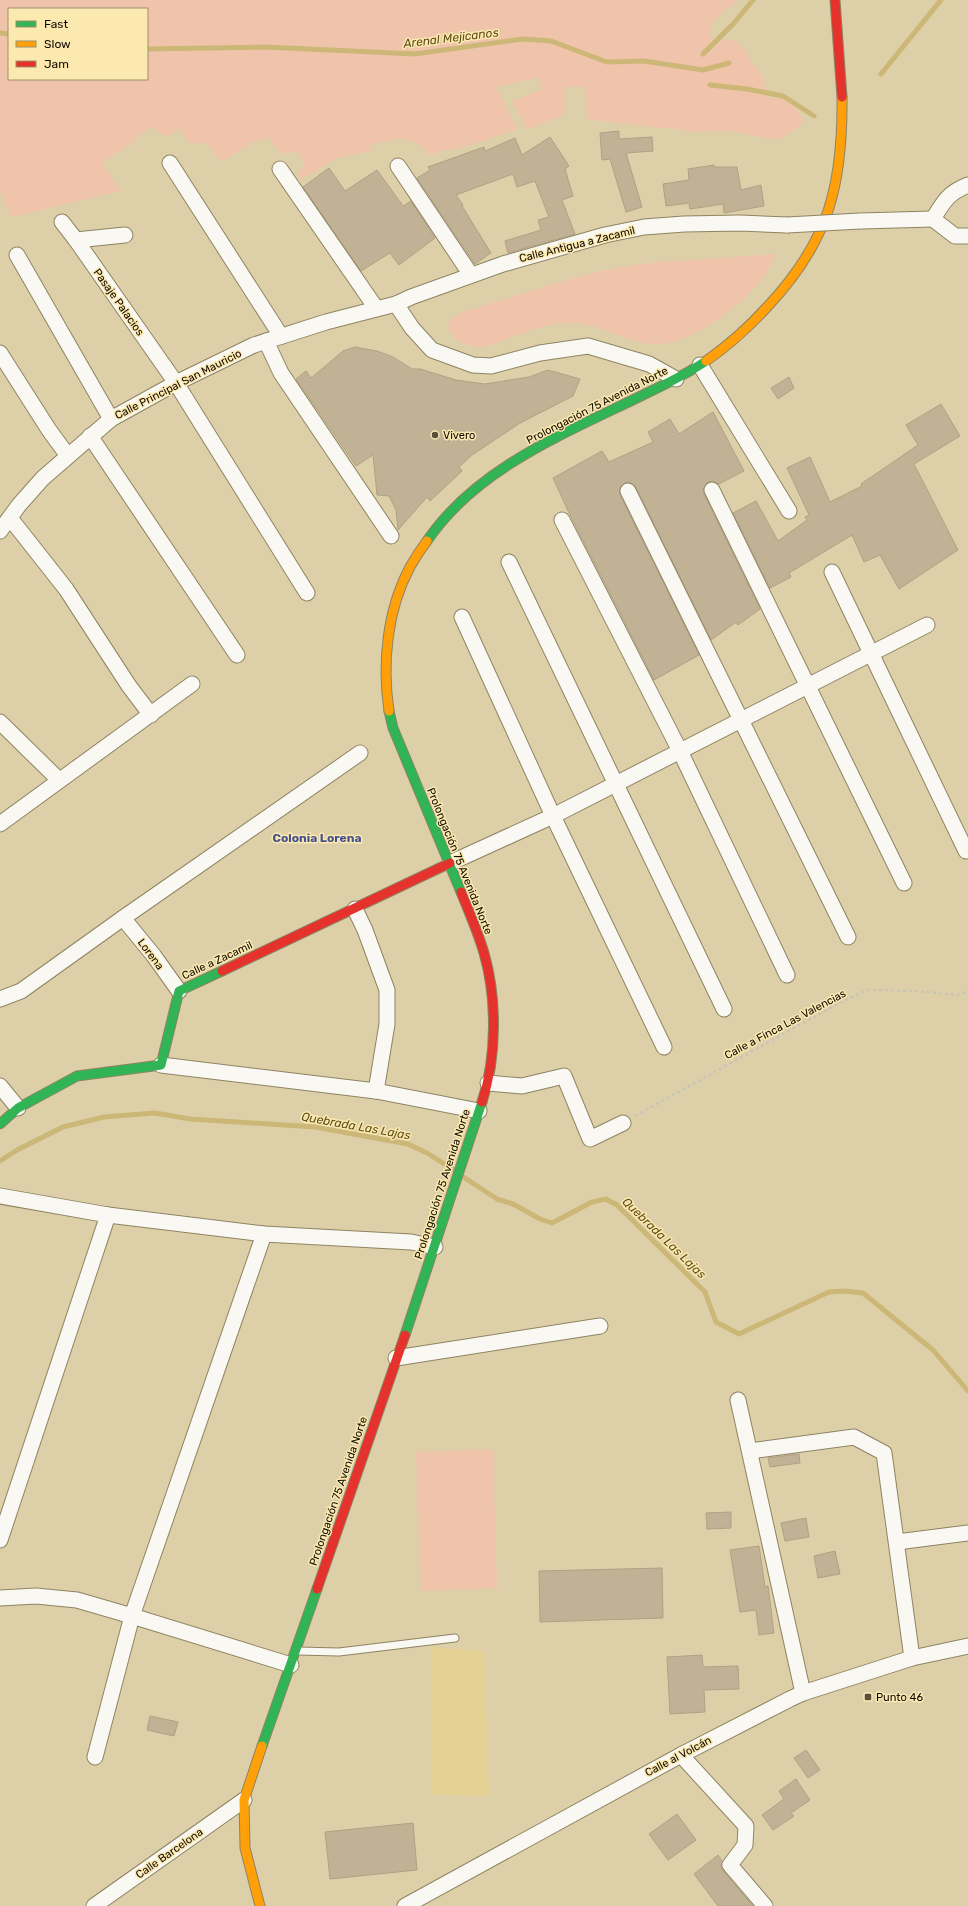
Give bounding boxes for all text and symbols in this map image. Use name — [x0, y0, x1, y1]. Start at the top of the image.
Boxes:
legend — [8, 8, 148, 80]
text: Fast — [44, 17, 68, 31]
water label: Arenal Mejicanos — [402, 25, 499, 51]
text: Slow — [44, 37, 71, 51]
text: Jam — [44, 57, 69, 71]
street label: Calle Antigua a Zacamil — [518, 224, 636, 265]
street label: Pasaje Palacios — [91, 266, 147, 339]
street label: Calle Principal San Mauricio — [113, 347, 244, 422]
street label: Prolongación 75 Avenida Norte — [524, 364, 670, 447]
place label: Vivero — [443, 429, 475, 442]
marker: Vivero — [430, 430, 440, 440]
street label: Prolongación 75 Avenida Norte — [424, 786, 495, 936]
district label: Colonia Lorena — [272, 831, 362, 845]
street label: Lorena — [135, 936, 166, 972]
street label: Calle a Zacamil — [180, 938, 255, 982]
street label: Calle a Finca Las Valencias — [722, 987, 849, 1062]
street label: Prolongación 75 Avenida Norte — [412, 1107, 473, 1261]
water label: Quebrada Las Lajas — [300, 1109, 412, 1143]
water label: Quebrada Las Lajas — [619, 1195, 709, 1281]
street label: Prolongación 75 Avenida Norte — [307, 1415, 370, 1568]
place label: Punto 46 — [876, 1691, 923, 1704]
marker: Punto 46 — [863, 1692, 873, 1702]
street label: Calle al Volcán — [643, 1734, 714, 1779]
street label: Calle Barcelona — [133, 1825, 205, 1881]

